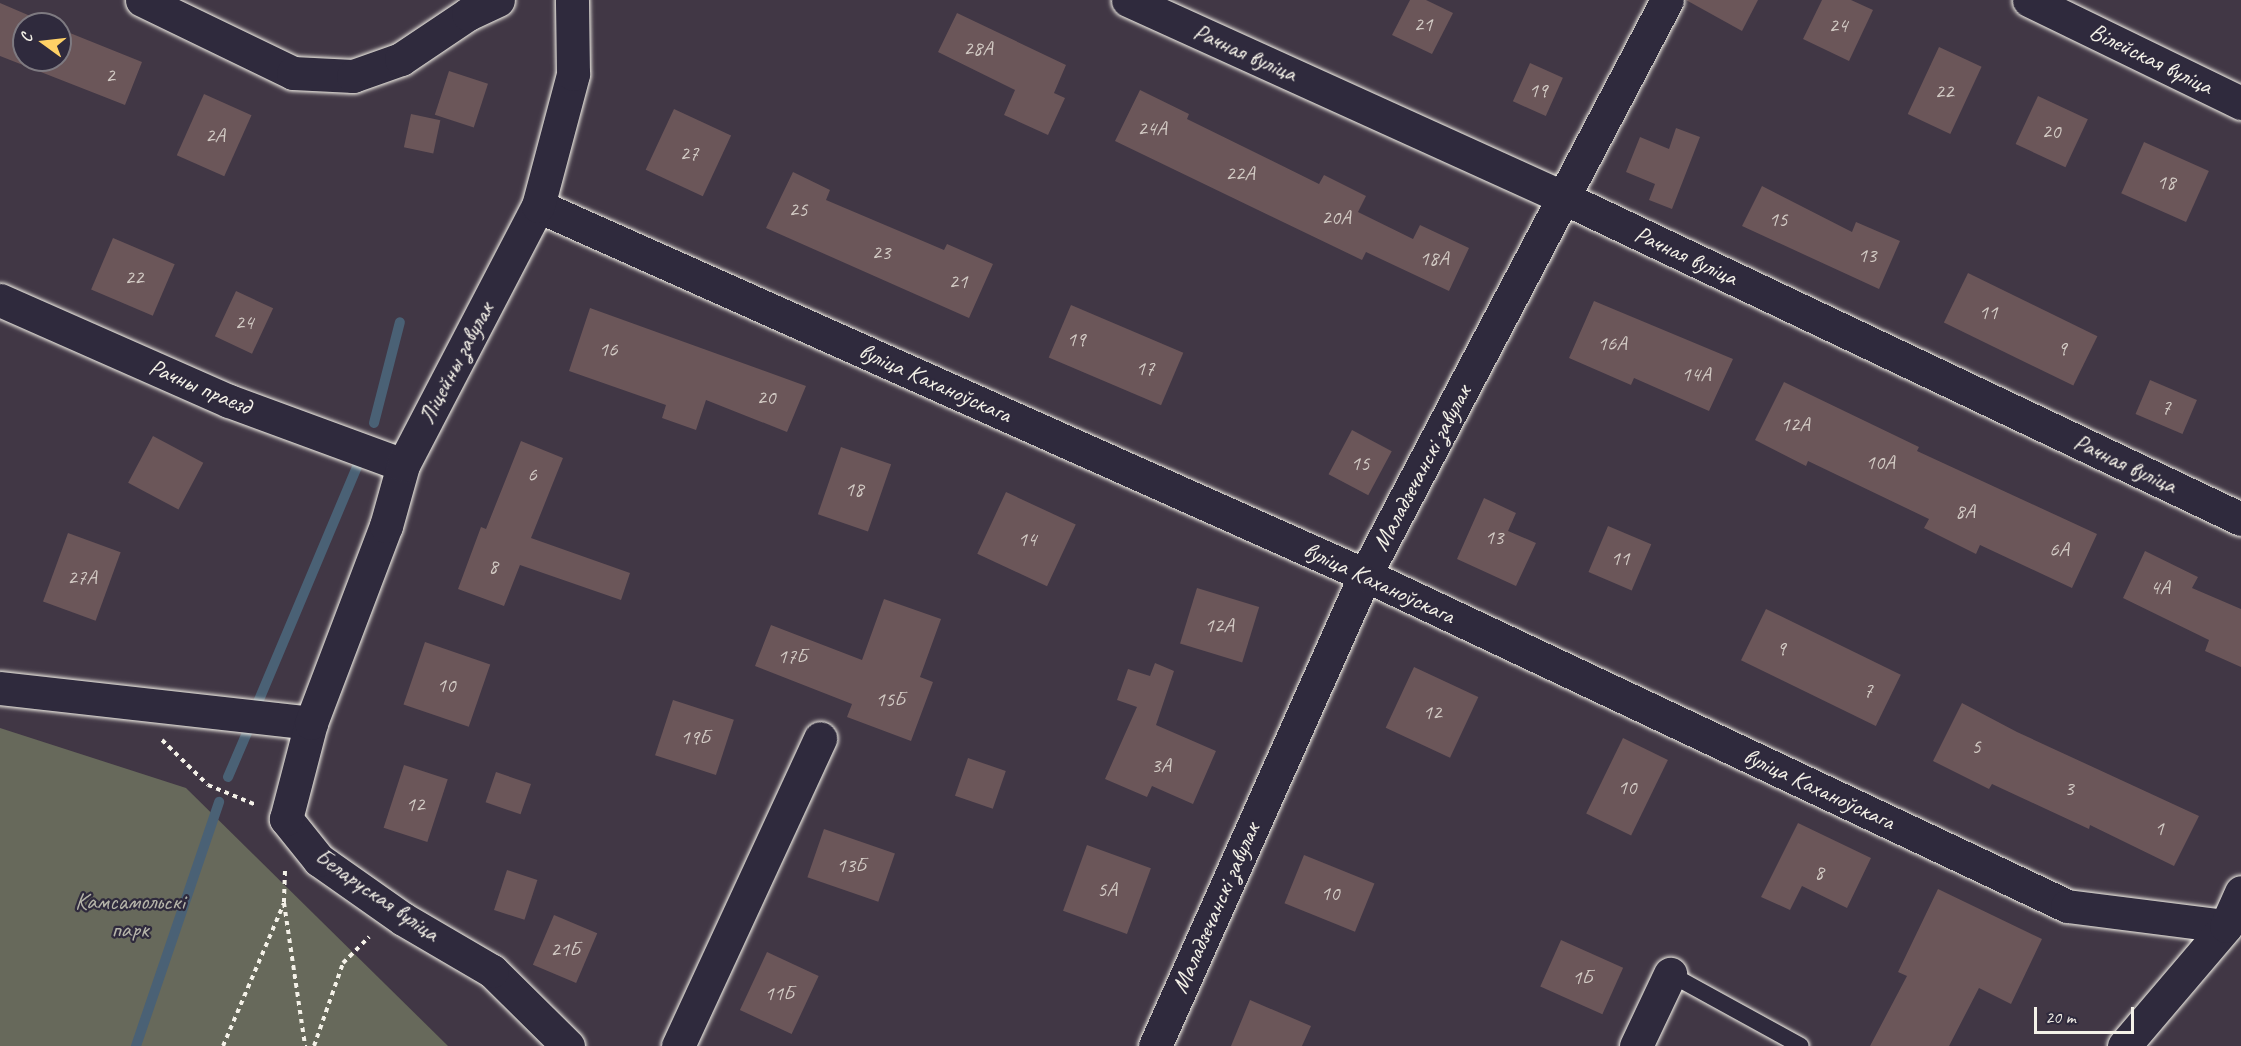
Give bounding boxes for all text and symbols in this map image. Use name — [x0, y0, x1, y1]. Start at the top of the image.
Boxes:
house number: 21 — [1414, 11, 1432, 37]
north arrow — [12, 12, 72, 72]
house number: 24 — [1829, 12, 1847, 38]
street label: Вілейская вуліца — [2086, 17, 2216, 101]
street label: Рачная вуліца — [1190, 18, 1300, 88]
text: С — [16, 31, 37, 44]
house number: 28А — [963, 35, 993, 61]
house number: 2 — [105, 62, 115, 88]
house number: 19 — [1529, 77, 1547, 103]
house number: 22 — [1935, 78, 1953, 104]
house number: 24А — [1137, 115, 1167, 141]
house number: 20 — [2042, 118, 2060, 144]
house number: 2А — [205, 122, 225, 148]
house number: 27 — [680, 140, 698, 166]
house number: 22А — [1225, 160, 1255, 186]
house number: 18 — [2157, 169, 2175, 195]
house number: 25 — [789, 196, 807, 222]
house number: 20А — [1321, 204, 1351, 230]
house number: 15 — [1769, 206, 1787, 232]
street label: Рачная вуліца — [1631, 220, 1741, 292]
house number: 23 — [872, 239, 890, 265]
house number: 13 — [1858, 242, 1876, 268]
house number: 18А — [1419, 245, 1449, 271]
house number: 22 — [125, 264, 143, 290]
house number: 21 — [949, 268, 967, 294]
street label: Ліцейны завулак — [412, 297, 500, 429]
house number: 11 — [1979, 299, 1997, 325]
house number: 24 — [235, 309, 253, 335]
house number: 19 — [1067, 326, 1085, 352]
house number: 16А — [1597, 330, 1627, 356]
house number: 9 — [2057, 335, 2067, 361]
house number: 16 — [599, 336, 617, 362]
street label: вуліца Каханоўскага — [855, 337, 1015, 429]
street label: Рачны праезд — [145, 353, 255, 421]
house number: 17 — [1136, 355, 1154, 381]
house number: 14А — [1681, 361, 1711, 387]
street label: Маладзечанскі завулак — [1366, 380, 1478, 556]
house number: 20 — [757, 384, 775, 410]
house number: 7 — [2161, 394, 2171, 420]
house number: 12А — [1780, 411, 1810, 437]
street label: Рачная вуліца — [2070, 428, 2180, 500]
house number: 10А — [1865, 449, 1895, 475]
house number: 15 — [1351, 450, 1369, 476]
house number: 6 — [527, 461, 537, 487]
house number: 18 — [845, 476, 863, 502]
house number: 8А — [1955, 498, 1975, 524]
house number: 13 — [1485, 524, 1503, 550]
house number: 14 — [1018, 526, 1036, 552]
street label: вуліца Каханоўскага — [1299, 536, 1459, 630]
house number: 6А — [2049, 536, 2069, 562]
house number: 11 — [1611, 545, 1629, 571]
house number: 8 — [488, 553, 498, 579]
house number: 27А — [67, 564, 97, 590]
house number: 4А — [2150, 574, 2170, 600]
house number: 12А — [1204, 612, 1234, 638]
house number: 9 — [1776, 635, 1786, 661]
house number: 17Б — [777, 643, 807, 669]
house number: 10 — [437, 672, 455, 698]
house number: 7 — [1863, 677, 1873, 703]
house number: 15Б — [875, 686, 905, 712]
house number: 12 — [1423, 699, 1441, 725]
house number: 19Б — [680, 724, 710, 750]
house number: 5 — [1971, 733, 1981, 759]
street label: вуліца Каханоўскага — [1739, 742, 1899, 836]
house number: 3А — [1151, 752, 1171, 778]
house number: 10 — [1618, 774, 1636, 800]
house number: 3 — [2064, 775, 2074, 801]
house number: 12 — [406, 791, 424, 817]
house number: 1 — [2154, 815, 2164, 841]
street label: Маладзечанскі завулак — [1166, 818, 1266, 998]
street label: Беларуская вуліца — [310, 842, 444, 948]
house number: 13Б — [836, 852, 866, 878]
house number: 8 — [1814, 859, 1824, 885]
house number: 5А — [1097, 876, 1117, 902]
house number: 10 — [1321, 880, 1339, 906]
park label: Камсамольскі парк — [75, 888, 185, 944]
house number: 21Б — [550, 936, 580, 962]
house number: 1Б — [1572, 964, 1592, 990]
house number: 11Б — [764, 980, 794, 1006]
scale bar — [2037, 995, 2138, 1033]
text: 20 m — [2045, 1006, 2076, 1028]

